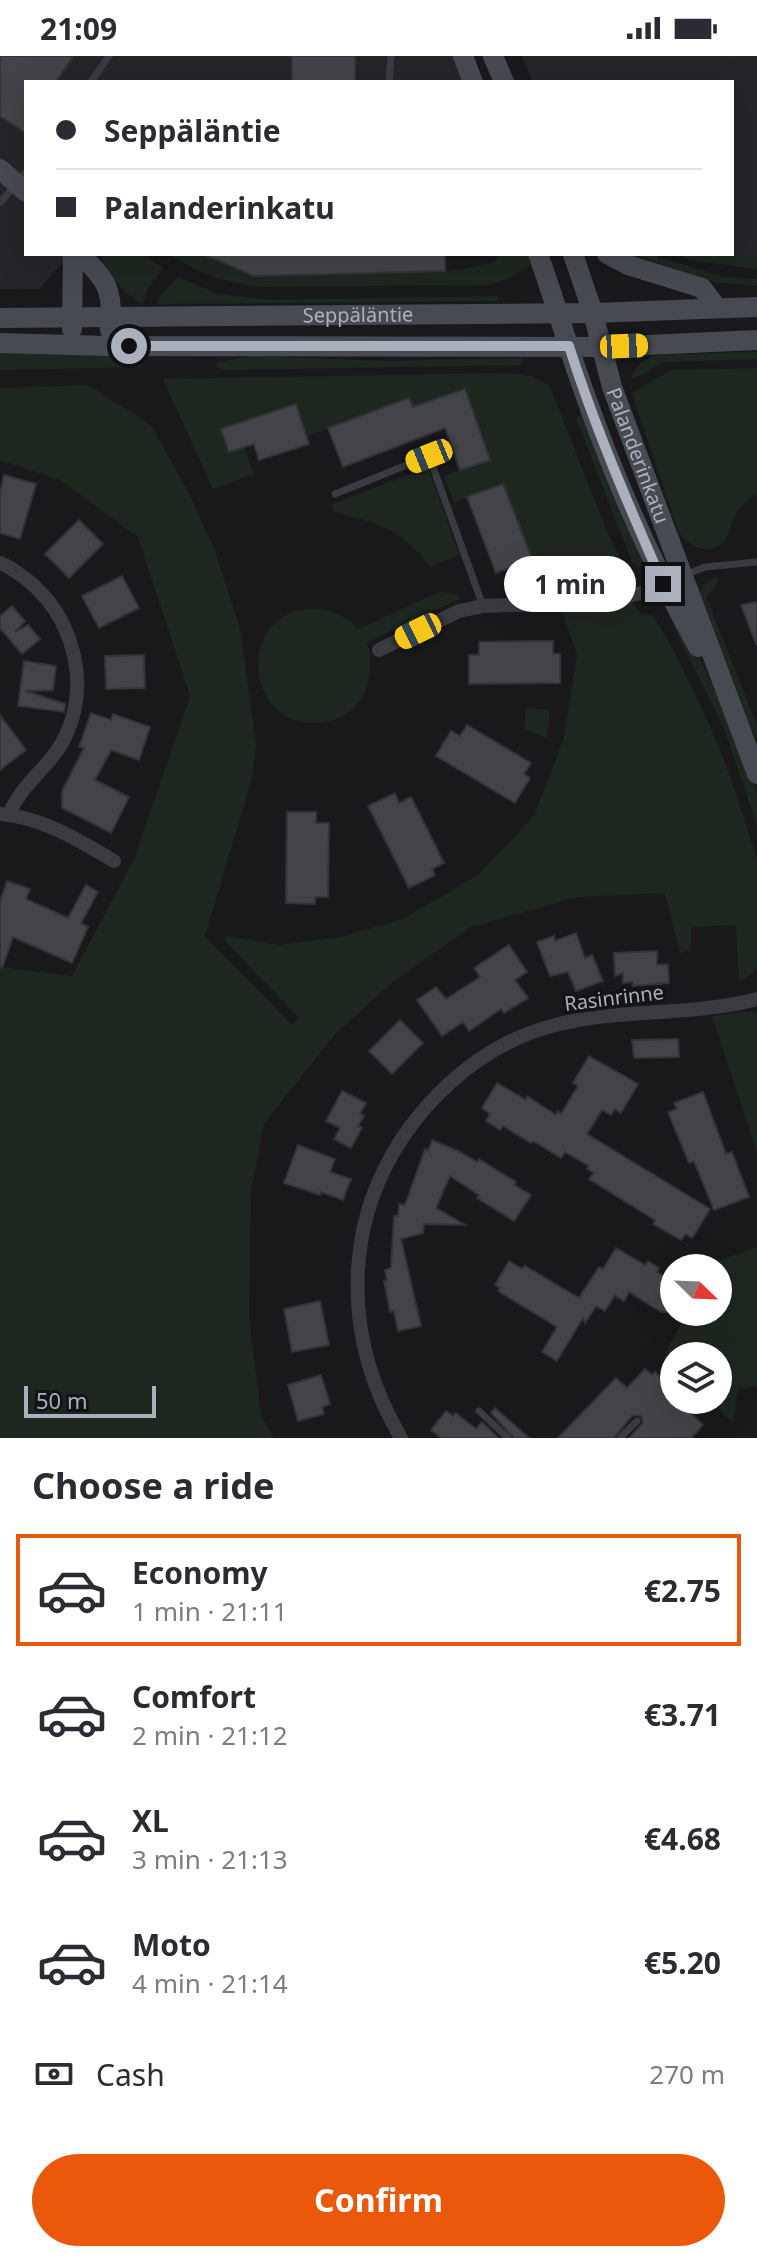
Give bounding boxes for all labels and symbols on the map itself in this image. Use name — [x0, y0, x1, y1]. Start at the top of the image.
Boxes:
street label: Seppäläntie — [303, 301, 413, 328]
route start — [111, 328, 147, 364]
car — [600, 333, 648, 359]
street label: Palanderinkatu — [600, 384, 676, 527]
car — [402, 436, 456, 476]
callout: 1 min — [503, 556, 635, 612]
route end — [645, 566, 681, 602]
car — [391, 610, 445, 652]
street label: Rasinrinne — [563, 978, 665, 1017]
north arrow — [660, 1254, 732, 1326]
scale bar — [24, 1382, 156, 1418]

